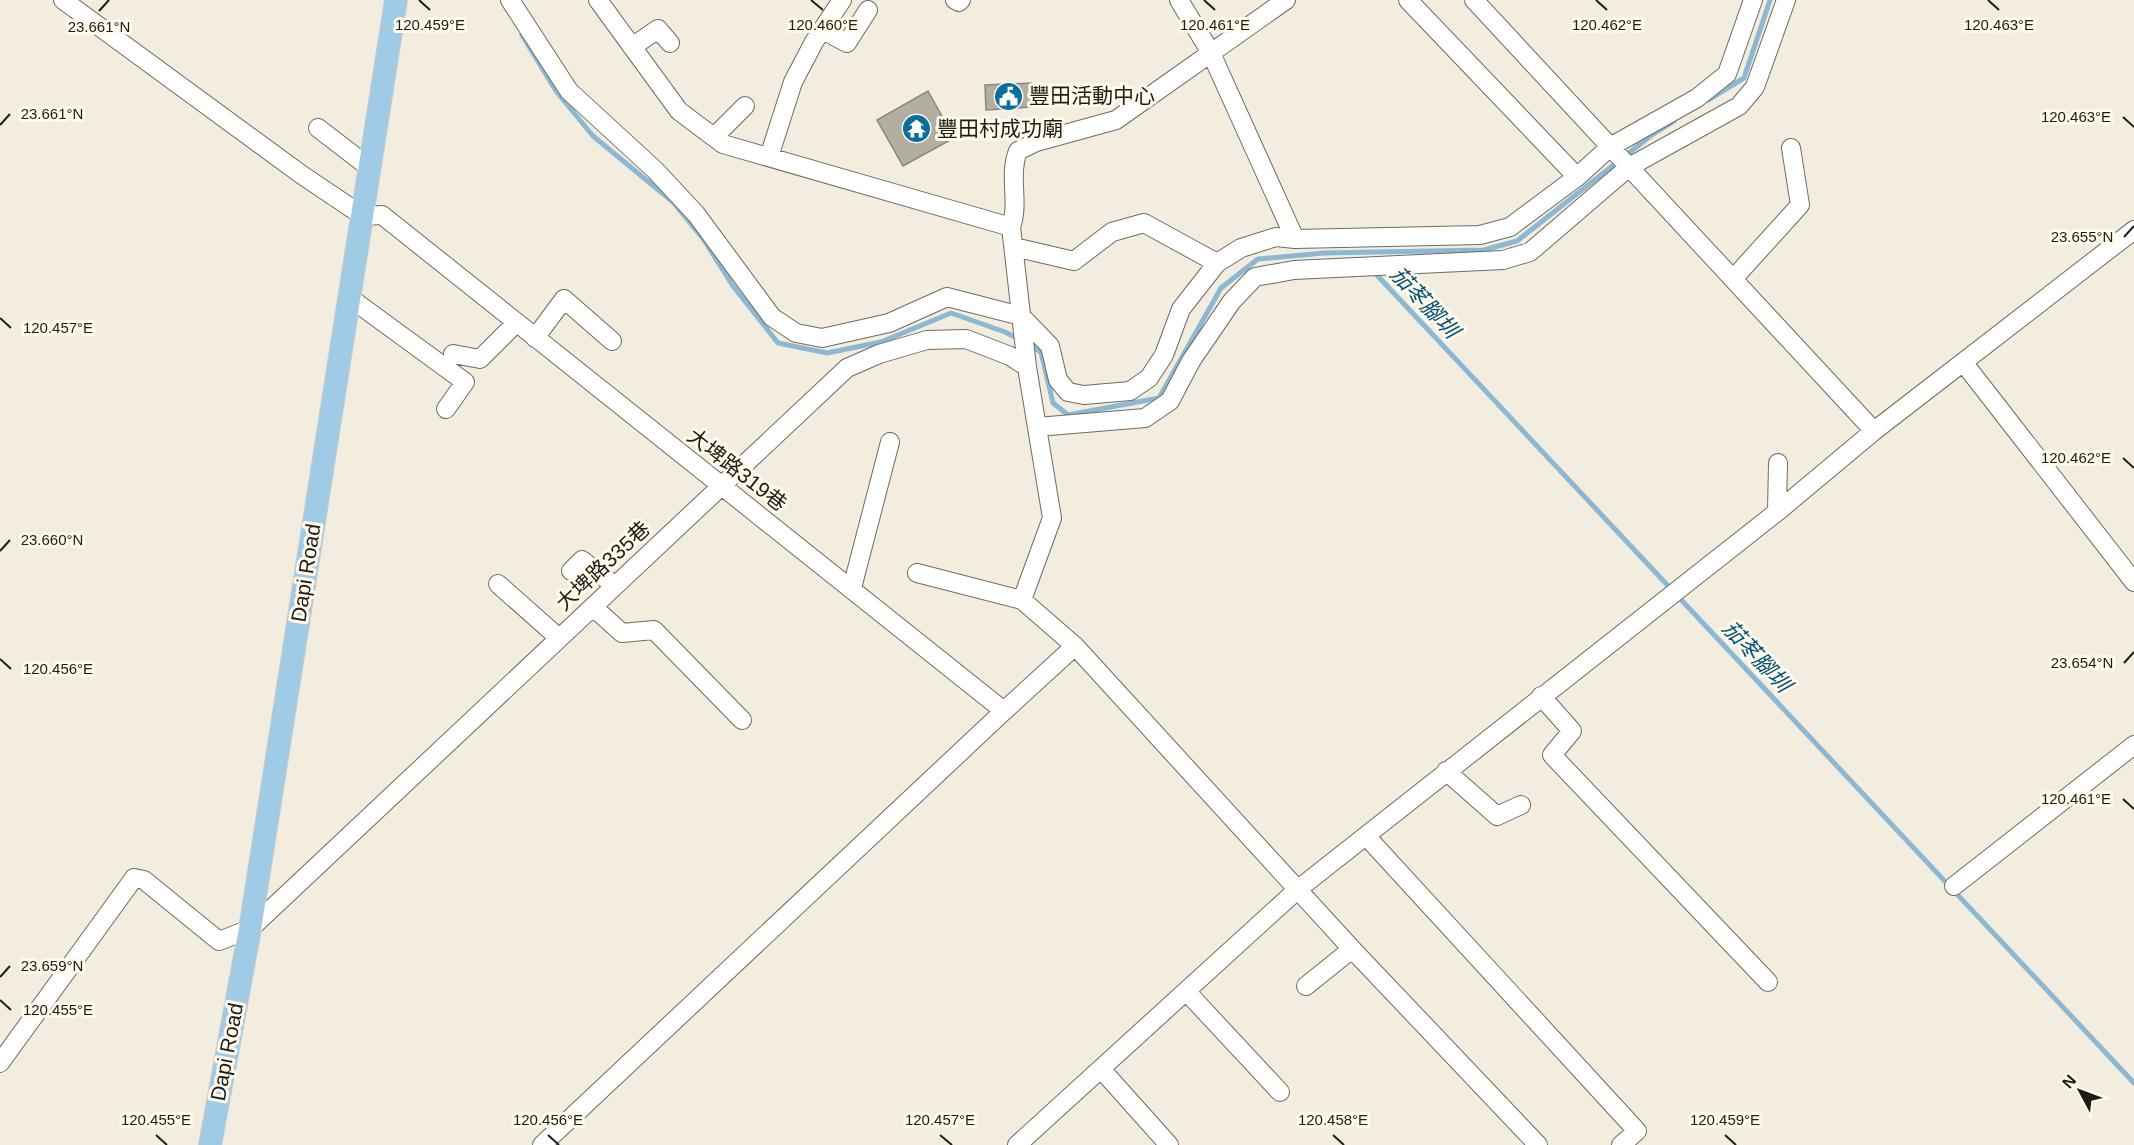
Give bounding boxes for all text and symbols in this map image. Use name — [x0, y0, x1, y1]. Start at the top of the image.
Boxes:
text: 120.459°E — [395, 16, 465, 33]
text: 120.460°E — [788, 16, 858, 33]
text: 120.461°E — [1180, 16, 1250, 33]
text: 120.462°E — [1572, 16, 1642, 33]
text: 120.463°E — [1964, 16, 2034, 33]
text: 23.661°N — [68, 18, 130, 35]
public building icon: 豐田活動中心 — [992, 80, 1024, 112]
place label: 豐田活動中心 — [1029, 84, 1155, 107]
text: 23.661°N — [21, 105, 83, 122]
text: 120.463°E — [2041, 108, 2111, 125]
temple icon: 豐田村成功廟 — [900, 113, 932, 145]
place label: 豐田村成功廟 — [937, 117, 1063, 140]
text: 23.655°N — [2051, 228, 2113, 245]
water label: 茄苳腳圳 — [1385, 262, 1466, 345]
text: 120.457°E — [23, 319, 93, 336]
street label: 大埤路319巷 — [683, 424, 791, 515]
text: 120.462°E — [2041, 449, 2111, 466]
street label: 大埤路335巷 — [551, 517, 654, 615]
street label: Dapi Road — [286, 522, 325, 624]
text: 23.660°N — [21, 531, 83, 548]
water label: 茄苳腳圳 — [1717, 616, 1798, 699]
text: 23.654°N — [2051, 654, 2113, 671]
text: 120.456°E — [23, 660, 93, 677]
text: 120.461°E — [2041, 790, 2111, 807]
text: 23.659°N — [21, 957, 83, 974]
text: 120.455°E — [23, 1001, 93, 1018]
street label: Dapi Road — [206, 1001, 247, 1103]
north arrow — [2050, 1061, 2110, 1121]
text: N — [2059, 1072, 2079, 1091]
text: 120.455°E — [121, 1111, 191, 1128]
text: 120.456°E — [513, 1111, 583, 1128]
text: 120.457°E — [905, 1111, 975, 1128]
text: 120.458°E — [1298, 1111, 1368, 1128]
text: 120.459°E — [1690, 1111, 1760, 1128]

